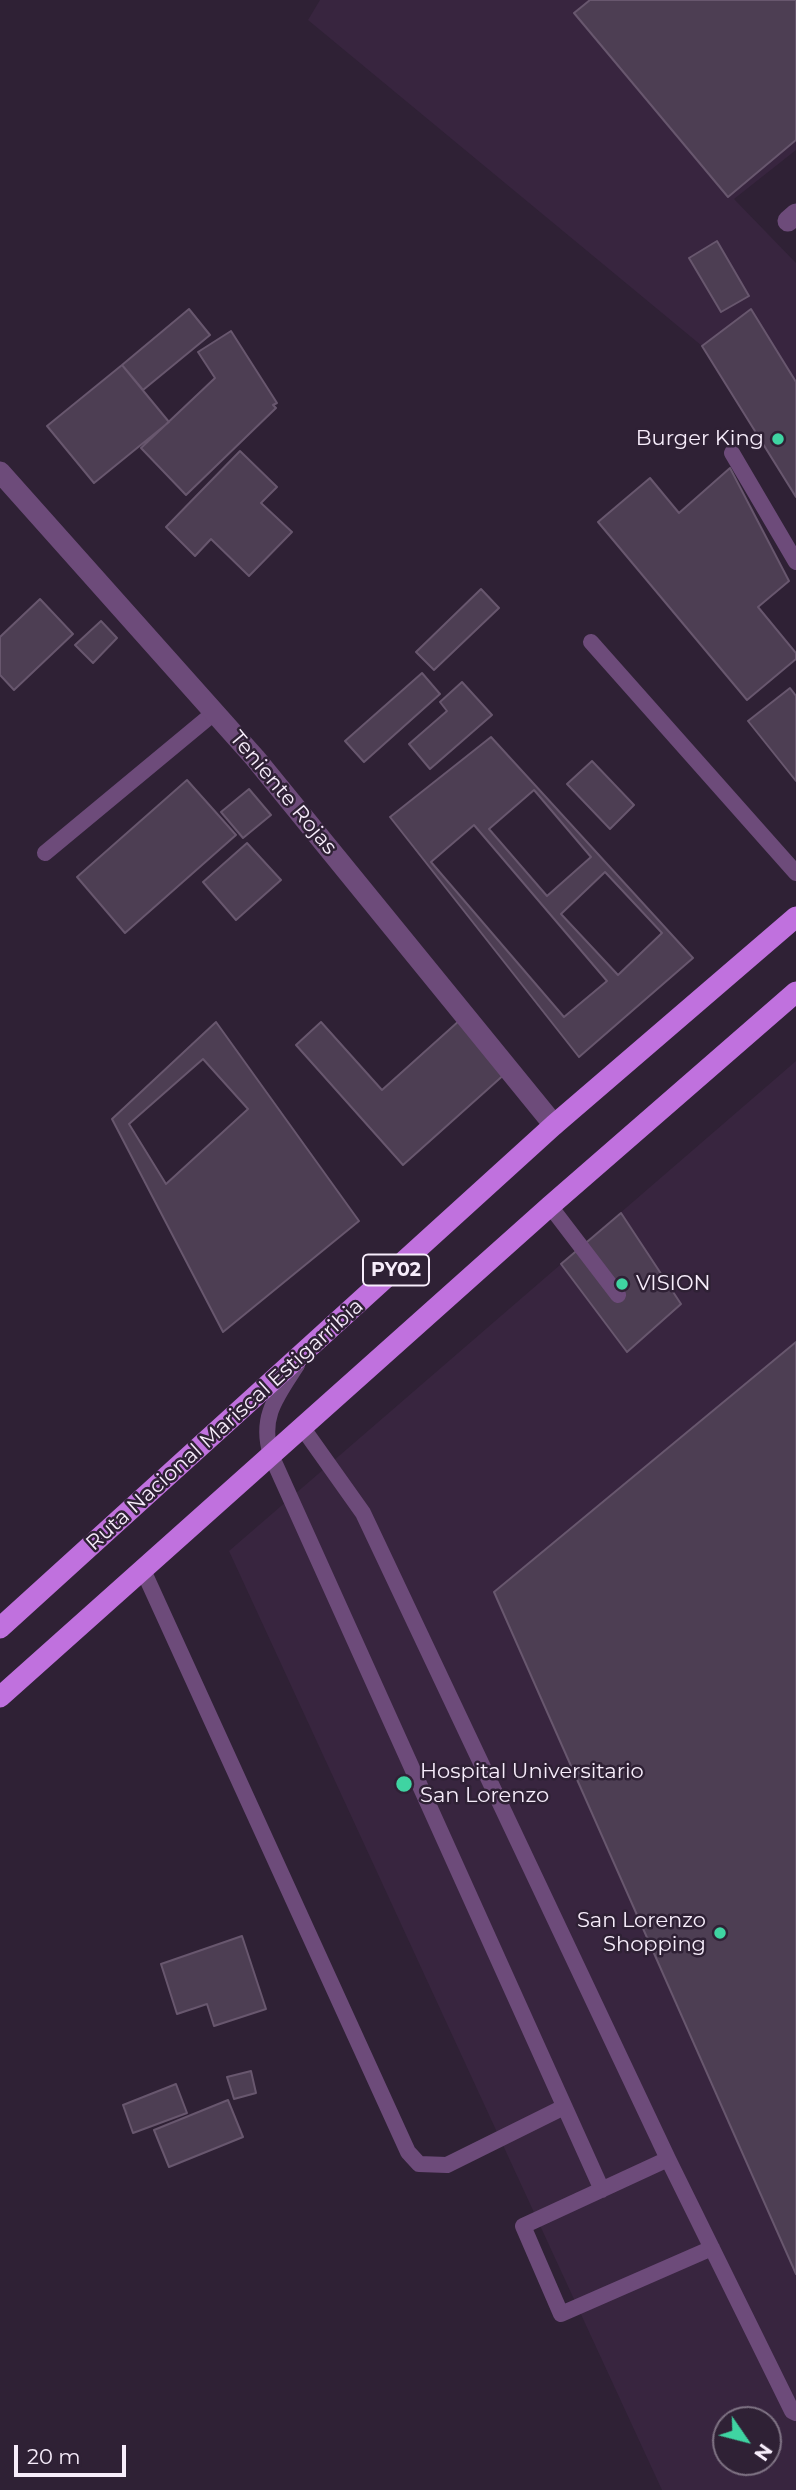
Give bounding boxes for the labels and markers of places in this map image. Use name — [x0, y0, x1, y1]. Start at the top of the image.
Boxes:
place label: Burger King — [636, 426, 764, 452]
marker: Burger King — [770, 431, 786, 447]
place label: VISION — [636, 1271, 711, 1297]
marker: VISION — [614, 1276, 630, 1292]
place label: Hospital Universitario San Lorenzo — [420, 1759, 644, 1809]
marker: Hospital Universitario San Lorenzo — [394, 1774, 414, 1794]
place label: San Lorenzo Shopping — [577, 1908, 706, 1958]
marker: San Lorenzo Shopping — [712, 1925, 728, 1941]

